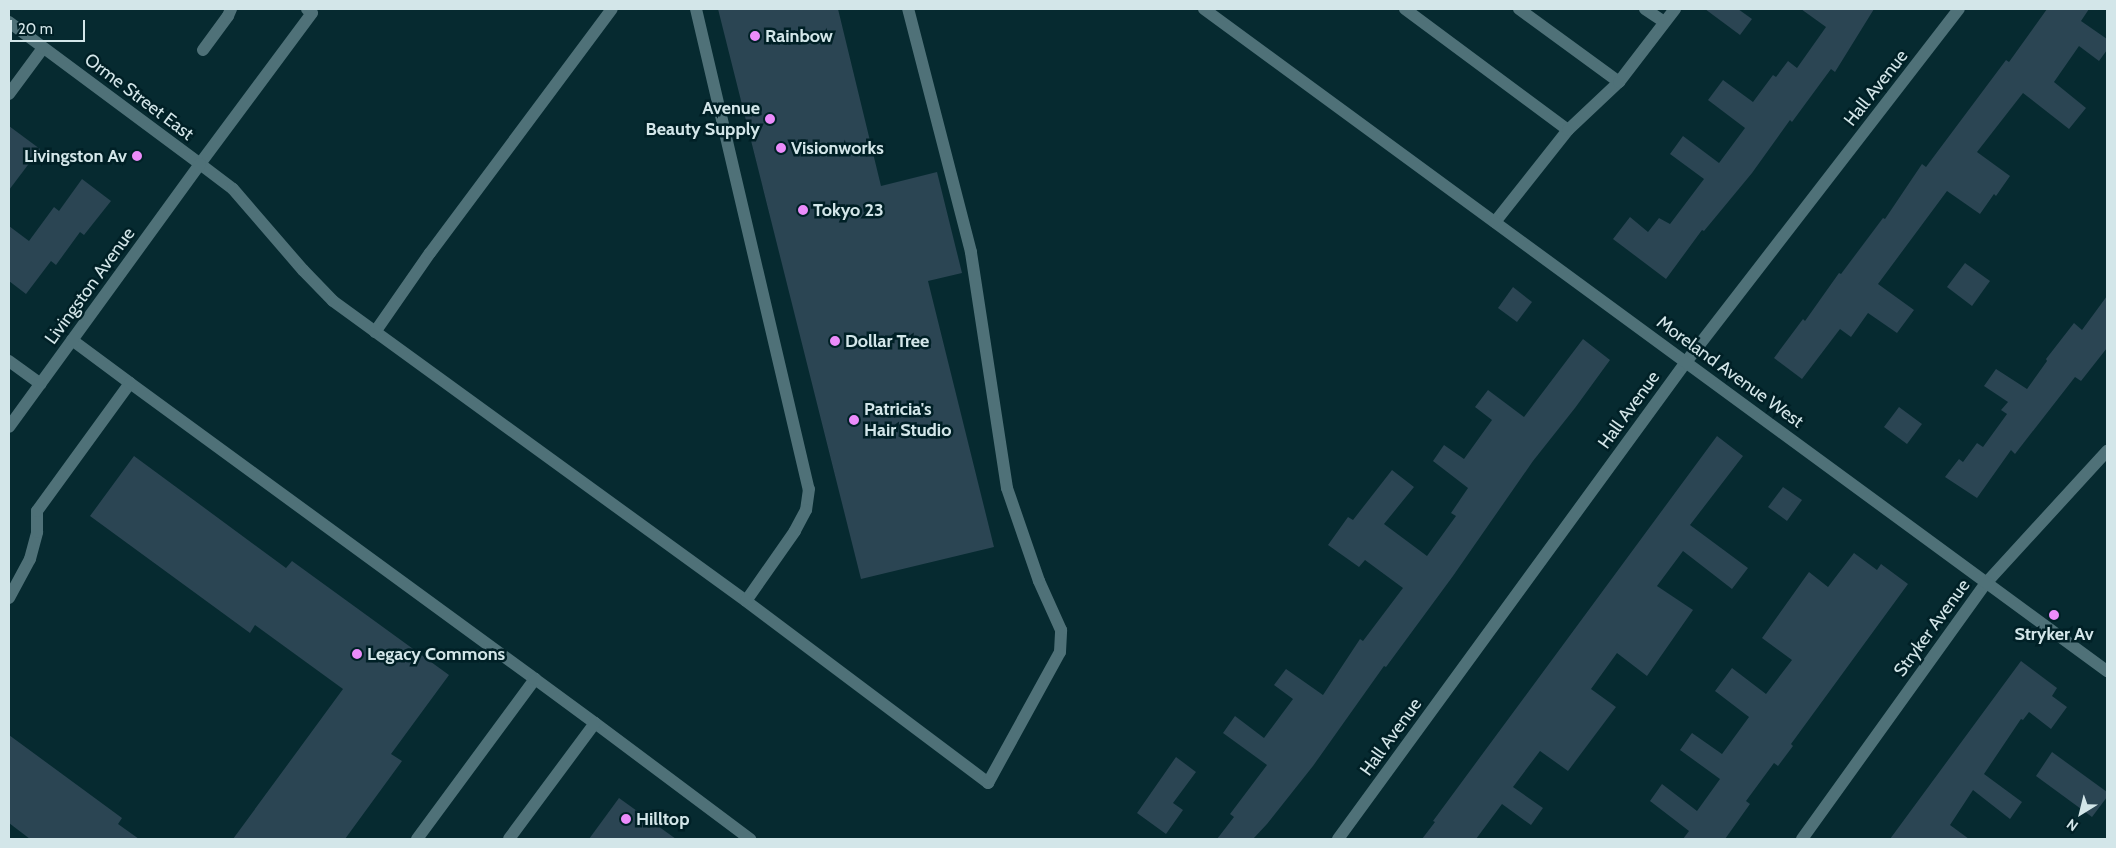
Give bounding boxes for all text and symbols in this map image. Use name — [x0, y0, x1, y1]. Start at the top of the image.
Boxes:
scale bar — [12, 10, 88, 42]
text: 20 m — [18, 20, 53, 38]
place label: Rainbow — [765, 25, 833, 47]
marker: Rainbow — [749, 30, 761, 42]
street label: Hall Avenue — [1840, 46, 1912, 130]
street label: Orme Street East — [80, 49, 198, 145]
place label: Avenue Beauty Supply — [646, 98, 760, 140]
marker: Avenue Beauty Supply — [764, 113, 776, 125]
place label: Visionworks — [791, 137, 884, 159]
marker: Visionworks — [775, 142, 787, 154]
place label: Livingston Av — [24, 145, 127, 167]
marker: Livingston Av — [131, 150, 143, 162]
place label: Tokyo 23 — [813, 199, 884, 221]
marker: Tokyo 23 — [797, 204, 809, 216]
street label: Livingston Avenue — [40, 223, 140, 349]
street label: Moreland Avenue West — [1652, 311, 1808, 433]
place label: Dollar Tree — [845, 330, 929, 352]
marker: Dollar Tree — [829, 335, 841, 347]
street label: Hall Avenue — [1594, 367, 1664, 453]
place label: Patricia's Hair Studio — [864, 399, 951, 442]
marker: Patricia's Hair Studio — [848, 414, 860, 426]
street label: Stryker Avenue — [1890, 575, 1974, 681]
marker: Stryker Av — [2048, 609, 2060, 621]
place label: Stryker Av — [2014, 623, 2094, 645]
place label: Legacy Commons — [367, 643, 505, 665]
marker: Legacy Commons — [351, 648, 363, 660]
street label: Hall Avenue — [1356, 694, 1426, 780]
north arrow — [2056, 788, 2106, 838]
place label: Hilltop — [636, 808, 689, 830]
marker: Hilltop — [620, 813, 632, 825]
text: N — [2063, 815, 2081, 835]

